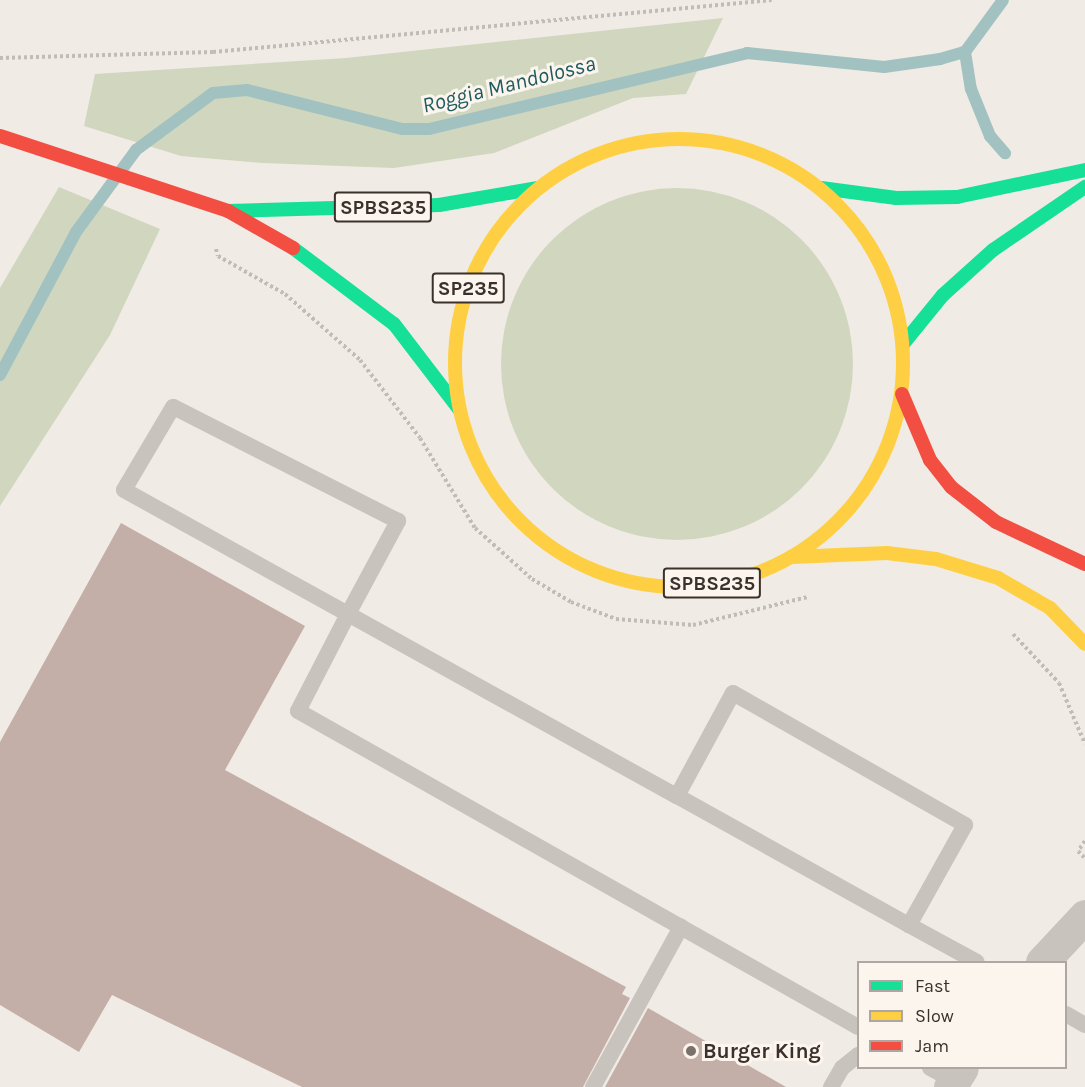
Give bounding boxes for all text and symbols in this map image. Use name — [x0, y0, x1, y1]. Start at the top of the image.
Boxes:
water label: Roggia Mandolossa — [420, 51, 598, 119]
road number: SPBS235 — [334, 190, 433, 224]
road number: SP235 — [430, 271, 506, 305]
road number: SPBS235 — [662, 566, 762, 600]
legend — [857, 961, 1067, 1069]
text: Fast — [915, 975, 950, 997]
text: Slow — [915, 1005, 954, 1027]
text: Jam — [915, 1035, 949, 1057]
place label: Burger King — [703, 1038, 821, 1064]
marker: Burger King — [684, 1044, 698, 1058]

